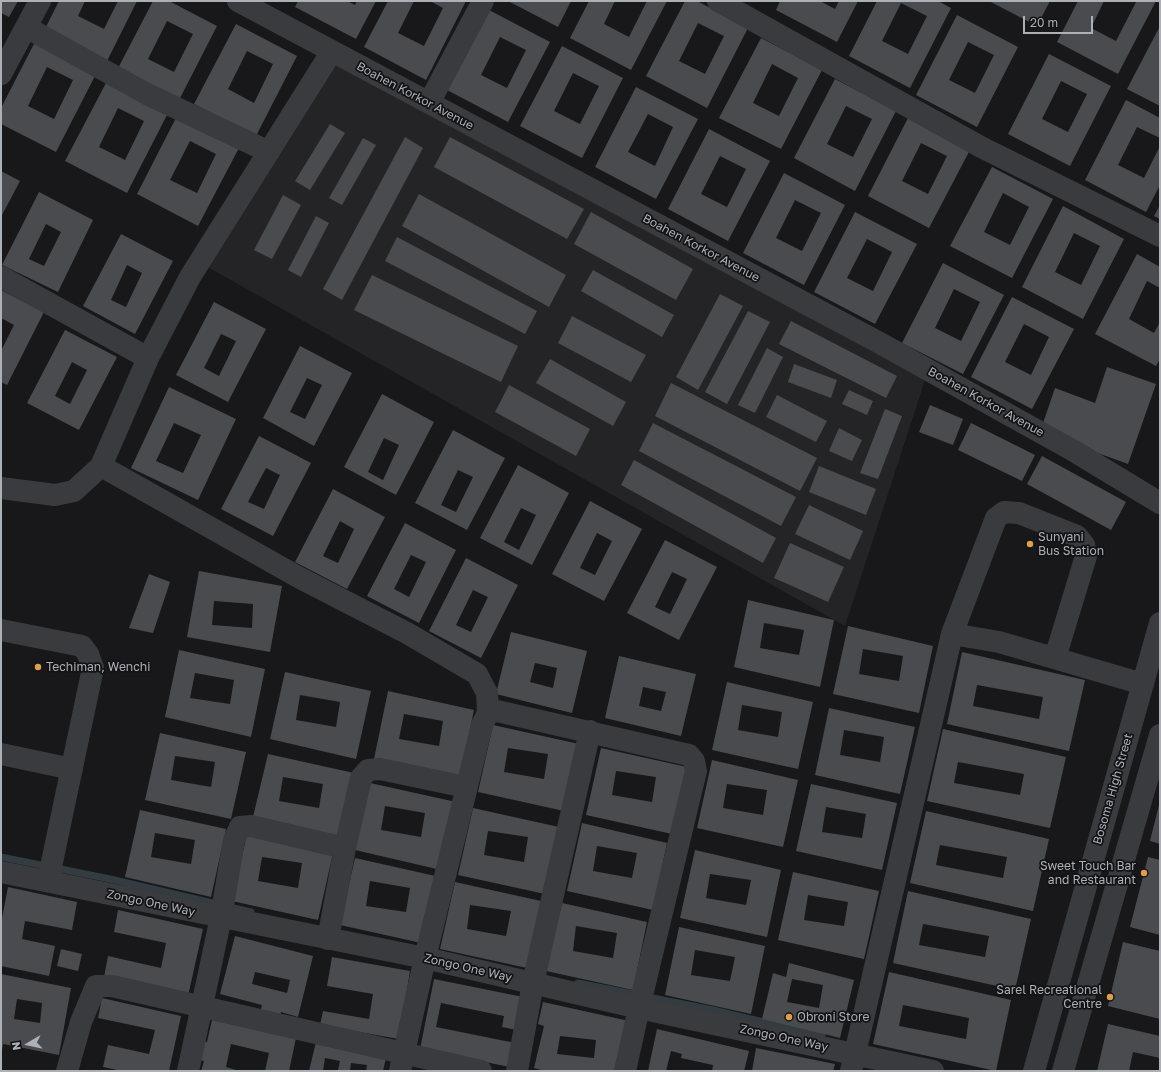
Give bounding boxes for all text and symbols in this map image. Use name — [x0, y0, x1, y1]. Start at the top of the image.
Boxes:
scale bar — [1025, 8, 1095, 34]
text: 20 m — [1030, 15, 1058, 30]
street label: Boahen Korkor Avenue — [354, 59, 476, 133]
street label: Boahen Korkor Avenue — [640, 211, 762, 285]
street label: Boahen Korkor Avenue — [925, 364, 1047, 440]
place label: Sunyani Bus Station — [1038, 530, 1104, 558]
marker: Sunyani Bus Station — [1025, 539, 1035, 549]
place label: Techiman, Wenchi — [46, 660, 150, 674]
marker: Techiman, Wenchi — [33, 662, 43, 672]
street label: Bosoma High Street — [1090, 732, 1136, 846]
place label: Sweet Touch Bar and Restaurant — [1040, 859, 1136, 887]
marker: Sweet Touch Bar and Restaurant — [1139, 868, 1149, 878]
street label: Zongo One Way — [106, 887, 196, 919]
street label: Zongo One Way — [423, 951, 513, 985]
place label: Sarel Recreational Centre — [996, 983, 1102, 1011]
marker: Sarel Recreational Centre — [1105, 992, 1115, 1002]
place label: Obroni Store — [797, 1010, 870, 1024]
marker: Obroni Store — [784, 1012, 794, 1022]
street label: Zongo One Way — [739, 1022, 829, 1054]
north arrow — [8, 1024, 48, 1064]
text: N — [9, 1041, 23, 1051]

